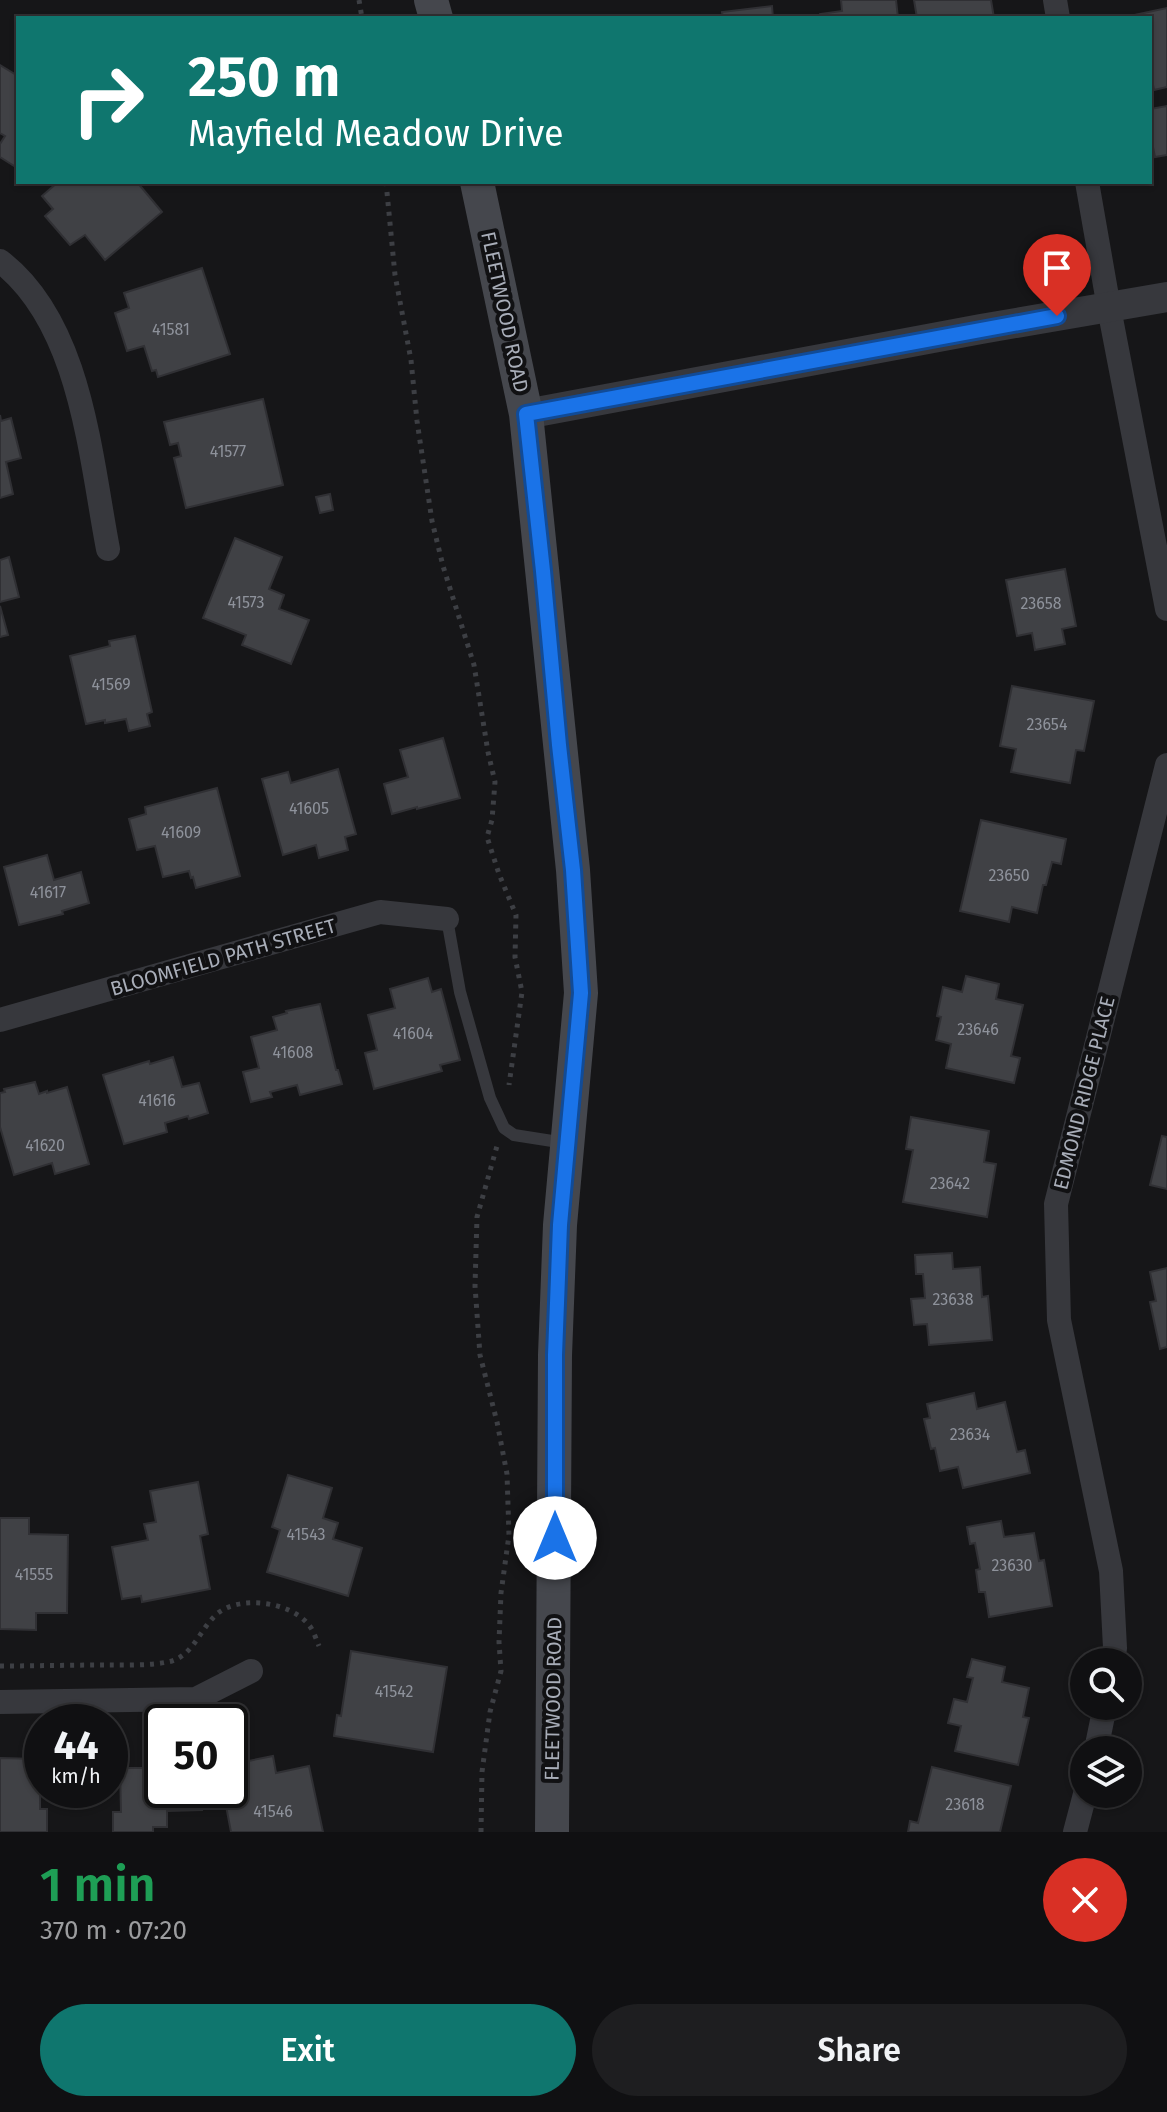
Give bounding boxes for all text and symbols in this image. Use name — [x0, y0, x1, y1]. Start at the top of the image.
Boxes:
text: 250 m — [188, 44, 340, 111]
icon: right — [56, 48, 160, 152]
text: Mayfield Meadow Drive — [188, 112, 564, 156]
street label: FLEETWOOD ROAD — [476, 229, 534, 395]
pin — [1023, 234, 1091, 316]
icon: arrive — [1035, 246, 1079, 290]
house number: 41581 — [152, 320, 190, 339]
house number: 41577 — [210, 442, 246, 461]
house number: 41573 — [227, 593, 265, 612]
house number: 23658 — [1020, 594, 1062, 613]
house number: 41569 — [91, 675, 131, 694]
house number: 23654 — [1027, 715, 1068, 734]
house number: 41605 — [289, 799, 329, 818]
house number: 41609 — [161, 823, 201, 842]
house number: 23650 — [988, 866, 1030, 885]
house number: 41617 — [30, 883, 66, 902]
street label: BLOOMFIELD PATH STREET — [107, 913, 339, 1001]
street label: EDMOND RIDGE PLACE — [1048, 994, 1120, 1192]
house number: 23646 — [957, 1020, 999, 1039]
house number: 41604 — [393, 1024, 434, 1043]
house number: 41608 — [273, 1043, 314, 1062]
house number: 41616 — [138, 1091, 176, 1110]
house number: 41620 — [25, 1136, 65, 1155]
house number: 23642 — [930, 1174, 970, 1193]
house number: 23638 — [933, 1290, 974, 1309]
house number: 23634 — [950, 1425, 991, 1444]
position arrow — [513, 1496, 597, 1580]
house number: 41543 — [287, 1525, 325, 1544]
house number: 23630 — [991, 1556, 1033, 1575]
house number: 41555 — [15, 1565, 53, 1584]
street label: FLEETWOOD ROAD — [540, 1617, 566, 1781]
map controls — [1070, 1648, 1142, 1808]
button: search — [1070, 1648, 1142, 1720]
house number: 41542 — [375, 1682, 413, 1701]
speed limit sign: 50 — [144, 1704, 248, 1808]
text: 44 — [53, 1722, 99, 1770]
button: layers — [1070, 1736, 1142, 1808]
text: km/h — [51, 1764, 101, 1788]
house number: 23618 — [945, 1795, 985, 1814]
house number: 41546 — [253, 1802, 293, 1821]
text: 1 min — [40, 1856, 156, 1914]
button: close — [1043, 1858, 1127, 1942]
text: 370 m · 07:20 — [40, 1915, 187, 1946]
button: Exit — [40, 2004, 576, 2096]
button: Share — [592, 2004, 1127, 2096]

